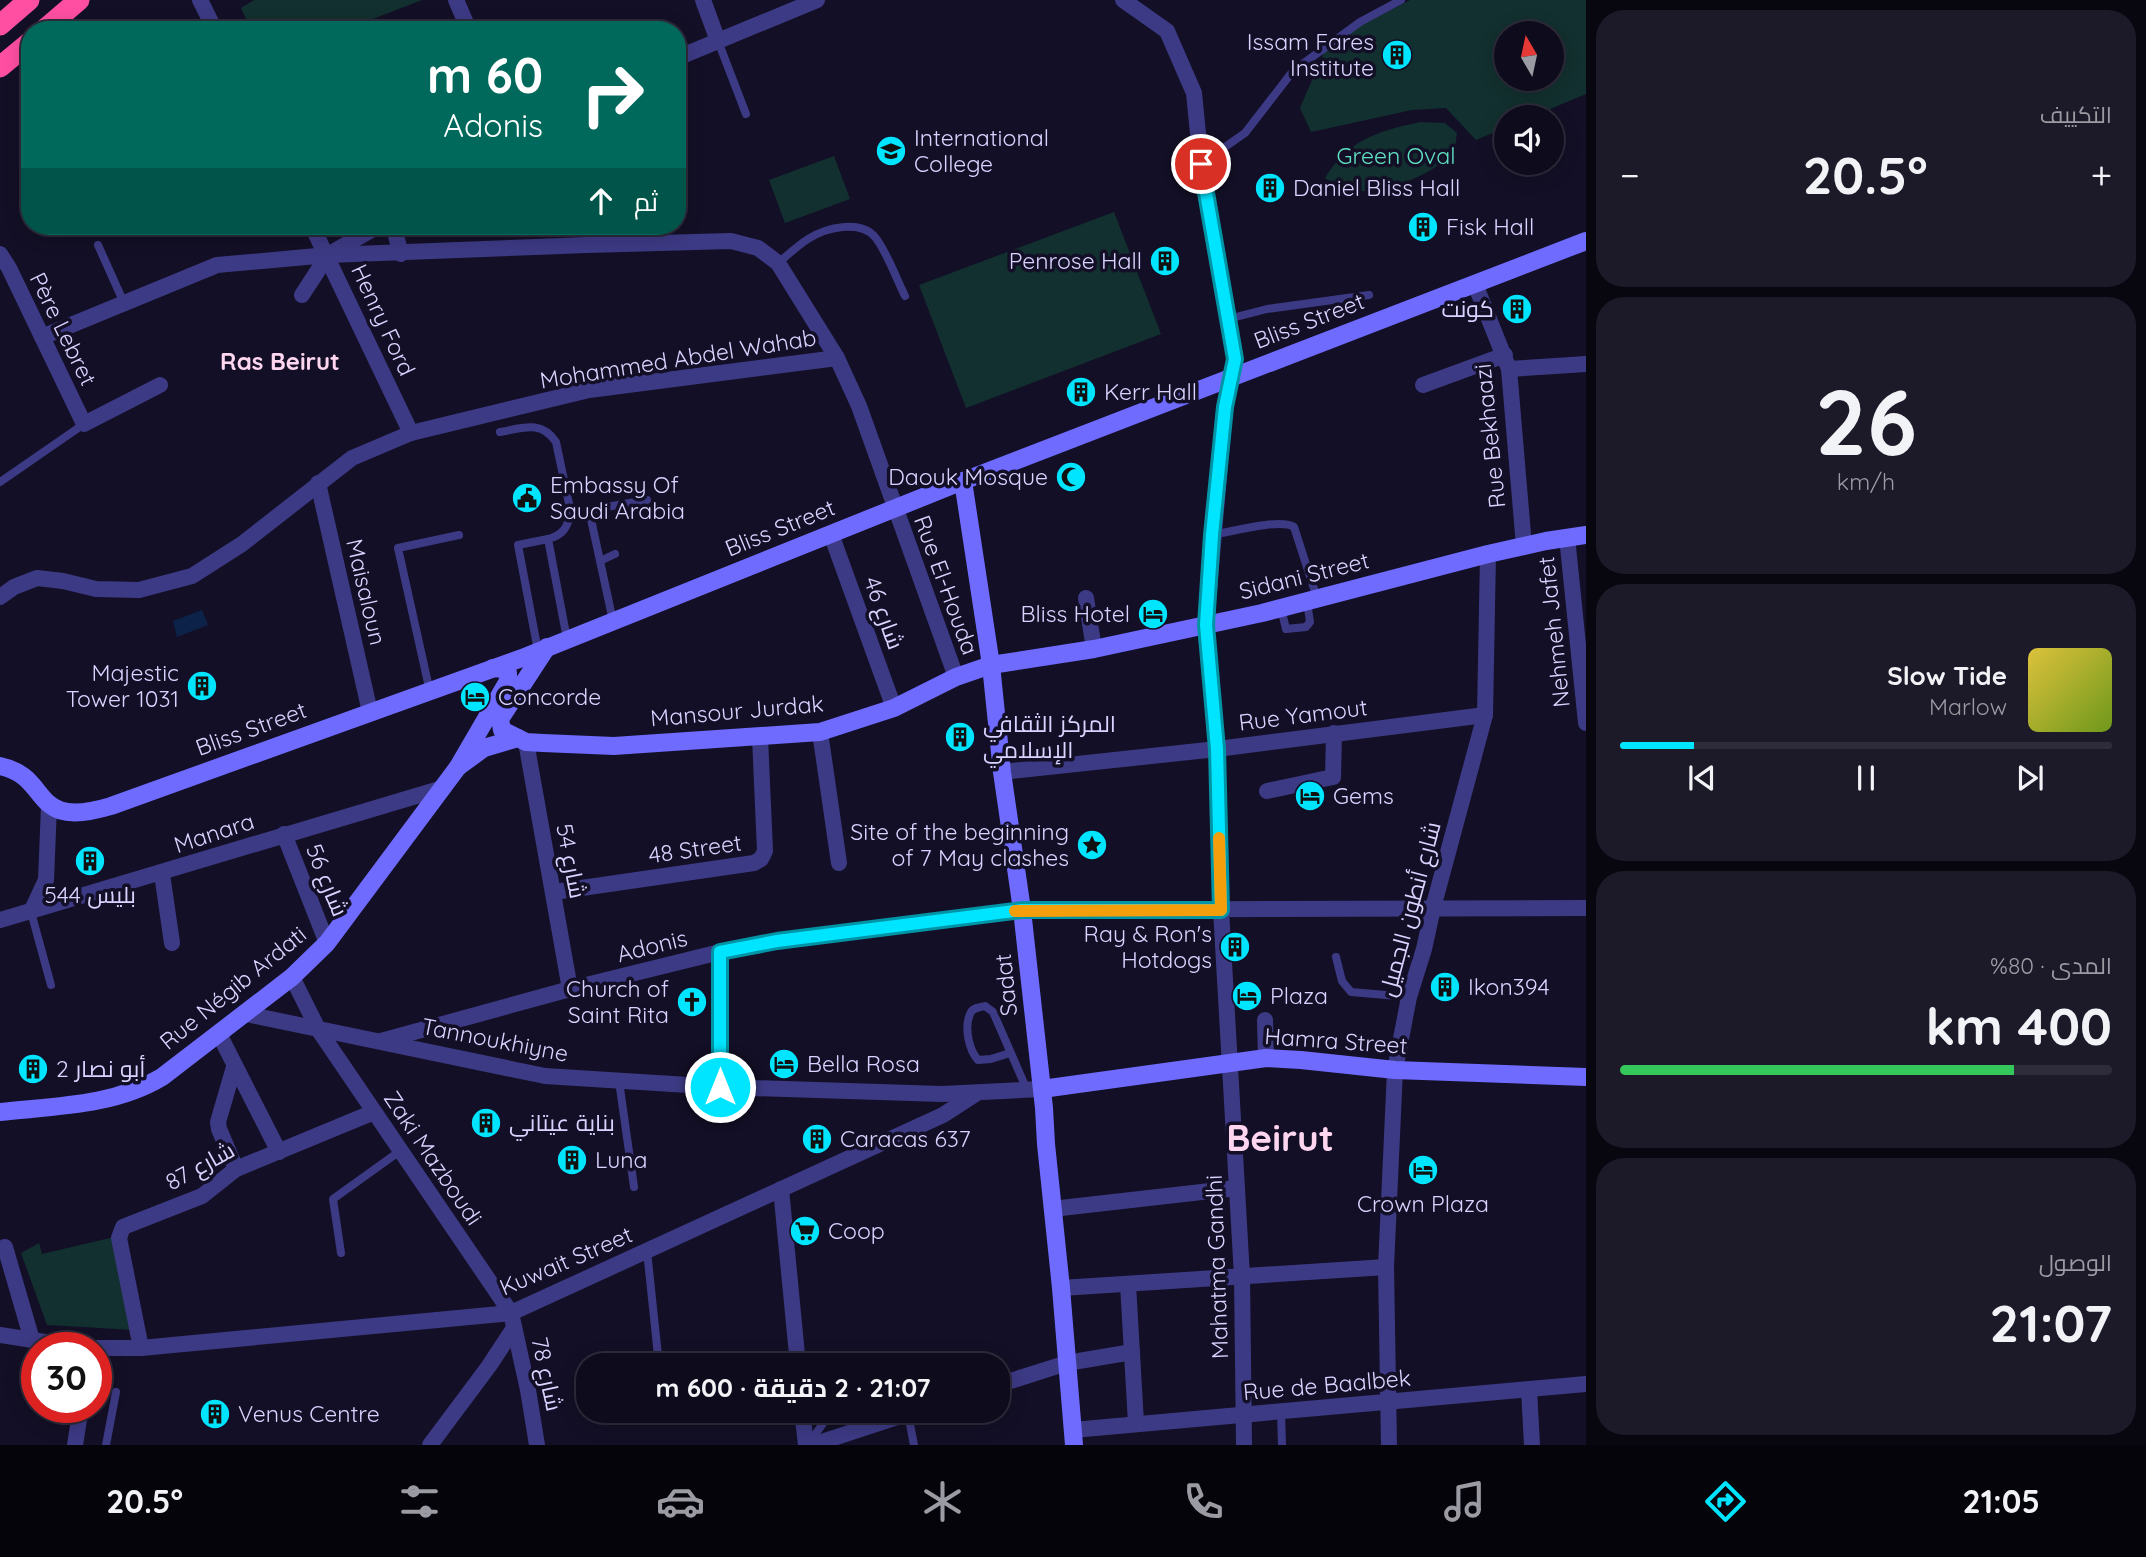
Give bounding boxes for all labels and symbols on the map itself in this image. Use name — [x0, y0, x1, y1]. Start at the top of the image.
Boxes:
north arrow — [1494, 21, 1564, 91]
place label: Issam Fares Institute — [1247, 27, 1374, 82]
building icon: Issam Fares Institute — [1380, 38, 1414, 72]
place label: International College — [914, 123, 1049, 178]
school or university icon: International College — [874, 134, 908, 168]
pin — [1171, 134, 1231, 194]
park label: Green Oval — [1337, 141, 1455, 170]
building icon: Daniel Bliss Hall — [1253, 171, 1287, 205]
place label: Daniel Bliss Hall — [1293, 173, 1460, 202]
building icon: Fisk Hall — [1406, 210, 1440, 244]
place label: Fisk Hall — [1446, 212, 1534, 241]
building icon: Penrose Hall — [1148, 244, 1182, 278]
place label: Penrose Hall — [1009, 246, 1142, 275]
street label: Henry Ford — [345, 259, 422, 380]
street label: Père Lebret — [24, 267, 103, 390]
street label: Bliss Street — [1250, 286, 1368, 355]
building icon: كونت — [1500, 292, 1534, 326]
place label: كونت — [1441, 294, 1494, 323]
street label: Mohammed Abdel Wahab — [538, 322, 818, 395]
district label: Ras Beirut — [220, 346, 340, 376]
street label: Rue Bekhaazi — [1468, 363, 1511, 510]
building icon: Kerr Hall — [1064, 375, 1098, 409]
place label: Kerr Hall — [1104, 377, 1197, 406]
mosque icon: Daouk Mosque — [1054, 460, 1088, 494]
place label: Daouk Mosque — [888, 462, 1048, 491]
place label: Embassy Of Saudi Arabia — [550, 470, 685, 525]
public building icon: Embassy Of Saudi Arabia — [510, 481, 544, 515]
street label: Bliss Street — [721, 492, 839, 563]
street label: Rue El-Houda — [908, 511, 985, 659]
street label: Maisaloun — [340, 536, 393, 648]
street label: Sidani Street — [1236, 545, 1372, 606]
street label: Nehmeh Jafet — [1531, 555, 1576, 709]
street label: شارع 46 — [856, 572, 911, 654]
hotel icon: Bliss Hotel — [1136, 597, 1170, 631]
place label: Bliss Hotel — [1021, 599, 1130, 628]
place label: Majestic Tower 1031 — [66, 658, 179, 713]
building icon: Majestic Tower 1031 — [185, 669, 219, 703]
hotel icon: Concorde — [458, 680, 492, 714]
place label: Concorde — [498, 682, 601, 711]
street label: Mansour Jurdak — [649, 688, 825, 733]
street label: Rue Yamout — [1237, 692, 1369, 737]
street label: Bliss Street — [191, 695, 310, 762]
place label: المركز الثقافي الإسلامي — [983, 709, 1116, 768]
building icon: المركز الثقافي الإسلامي — [943, 720, 977, 754]
hotel icon: Gems — [1293, 779, 1327, 813]
place label: Gems — [1333, 781, 1394, 810]
street label: Manara — [170, 806, 258, 859]
place label: Site of the beginning of 7 May clashes — [850, 817, 1069, 872]
street label: شارع أنطون الجميل — [1372, 818, 1449, 1000]
street label: شارع 54 — [548, 821, 593, 901]
street label: 48 Street — [647, 828, 744, 869]
place icon: Site of the beginning of 7 May clashes — [1075, 828, 1109, 862]
street label: شارع 56 — [298, 839, 355, 921]
building icon: بليس 544 — [73, 844, 107, 878]
place label: بليس 544 — [44, 880, 136, 909]
place label: Ray & Ron's Hotdogs — [1084, 919, 1212, 974]
street label: Rue Négib Ardati — [153, 920, 312, 1056]
street label: Adonis — [614, 923, 690, 968]
building icon: Ray & Ron's Hotdogs — [1218, 930, 1252, 964]
street label: Sadat — [988, 952, 1023, 1018]
building icon: Ikon394 — [1428, 970, 1462, 1004]
place label: Ikon394 — [1468, 972, 1550, 1001]
place label: Church of Saint Rita — [566, 974, 669, 1029]
hotel icon: Plaza — [1230, 979, 1264, 1013]
place label: Plaza — [1270, 981, 1328, 1010]
church icon: Church of Saint Rita — [675, 985, 709, 1019]
street label: Tannoukhiyne — [419, 1011, 571, 1068]
street label: Hamra Street — [1264, 1021, 1409, 1060]
hotel icon: Bella Rosa — [767, 1047, 801, 1081]
place label: Bella Rosa — [807, 1049, 920, 1078]
position arrow — [683, 1050, 757, 1124]
building icon: أبو نصار 2 — [16, 1052, 50, 1086]
place label: أبو نصار 2 — [56, 1054, 146, 1083]
street label: Zaki Mazboudi — [378, 1085, 489, 1231]
building icon: بناية عيتاني — [469, 1106, 503, 1140]
place label: بناية عيتاني — [509, 1108, 615, 1141]
district label: Beirut — [1226, 1114, 1334, 1160]
building icon: Caracas 637 — [800, 1122, 834, 1156]
place label: Caracas 637 — [840, 1124, 971, 1153]
street label: شارع 87 — [160, 1135, 240, 1198]
building icon: Luna — [555, 1143, 589, 1177]
place label: Luna — [595, 1145, 648, 1174]
hotel icon: Crown Plaza — [1406, 1153, 1440, 1187]
street label: Mahatma Gandhi — [1199, 1174, 1234, 1360]
place label: Crown Plaza — [1357, 1189, 1489, 1218]
supermarket icon: Coop — [788, 1214, 822, 1248]
place label: Coop — [828, 1216, 885, 1245]
street label: Kuwait Street — [495, 1219, 637, 1302]
speed limit sign: 30 — [21, 1332, 112, 1423]
street label: شارع 78 — [524, 1334, 569, 1414]
street label: Rue de Baalbek — [1242, 1363, 1412, 1406]
building icon: Venus Centre — [198, 1397, 232, 1431]
place label: Venus Centre — [238, 1399, 380, 1428]

